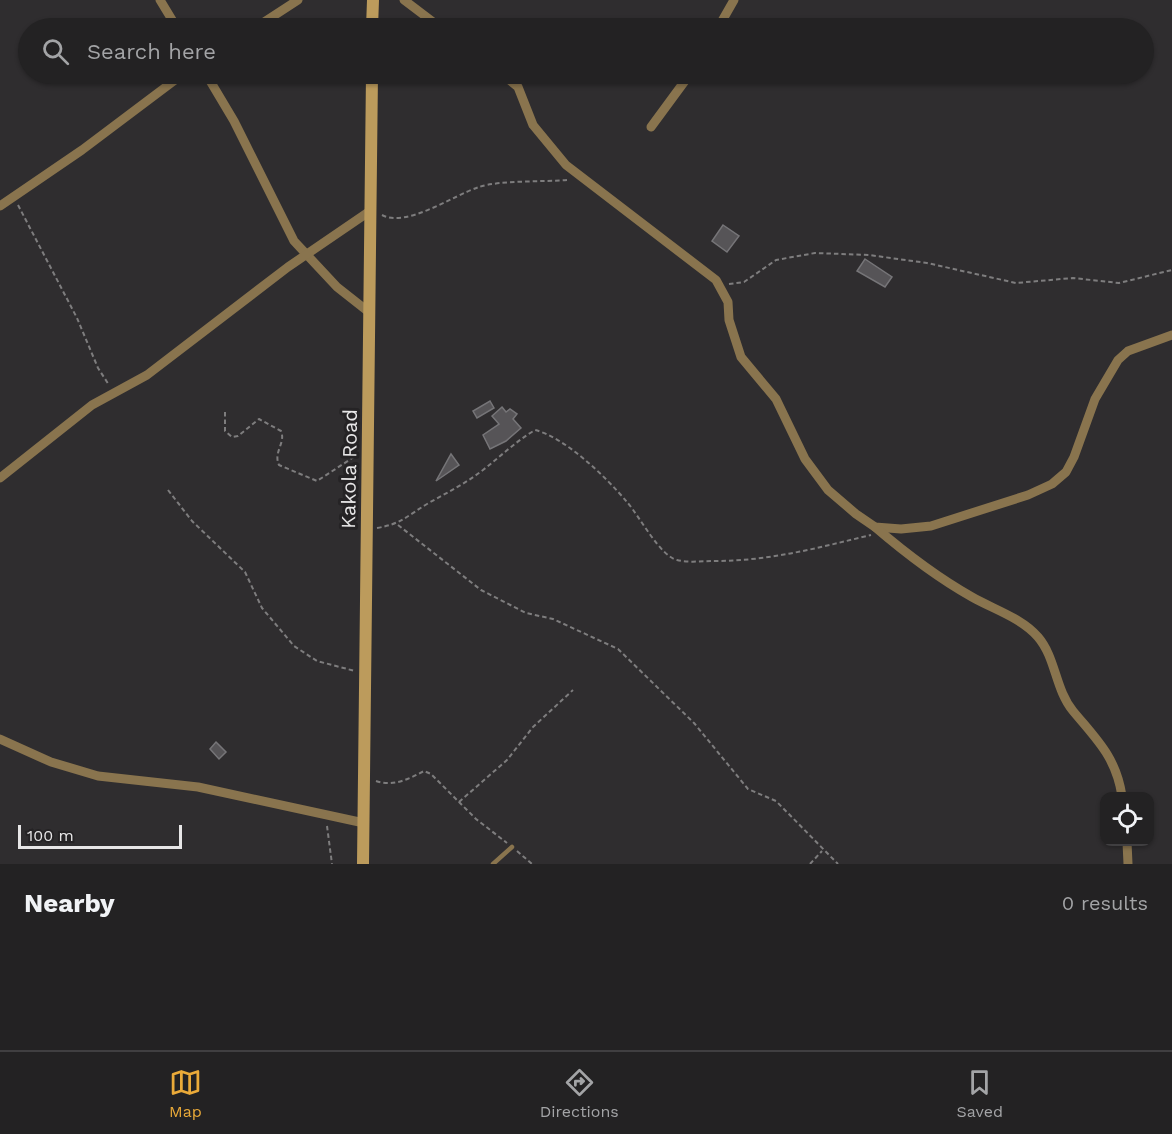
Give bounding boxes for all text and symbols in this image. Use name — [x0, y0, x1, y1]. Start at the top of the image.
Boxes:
search box — [18, 18, 1154, 84]
icon: search — [39, 35, 72, 68]
text: Search here — [87, 39, 216, 64]
street label: Kakola Road — [336, 409, 362, 529]
map controls — [1100, 792, 1154, 846]
button: locate — [1100, 792, 1154, 846]
scale bar — [18, 822, 182, 850]
text: 100 m — [27, 826, 74, 845]
text: Nearby — [24, 888, 115, 918]
text: 0 results — [1062, 891, 1148, 915]
tab: Map — [169, 1066, 202, 1121]
tab: Directions — [540, 1066, 619, 1121]
tab: Saved — [957, 1066, 1003, 1121]

